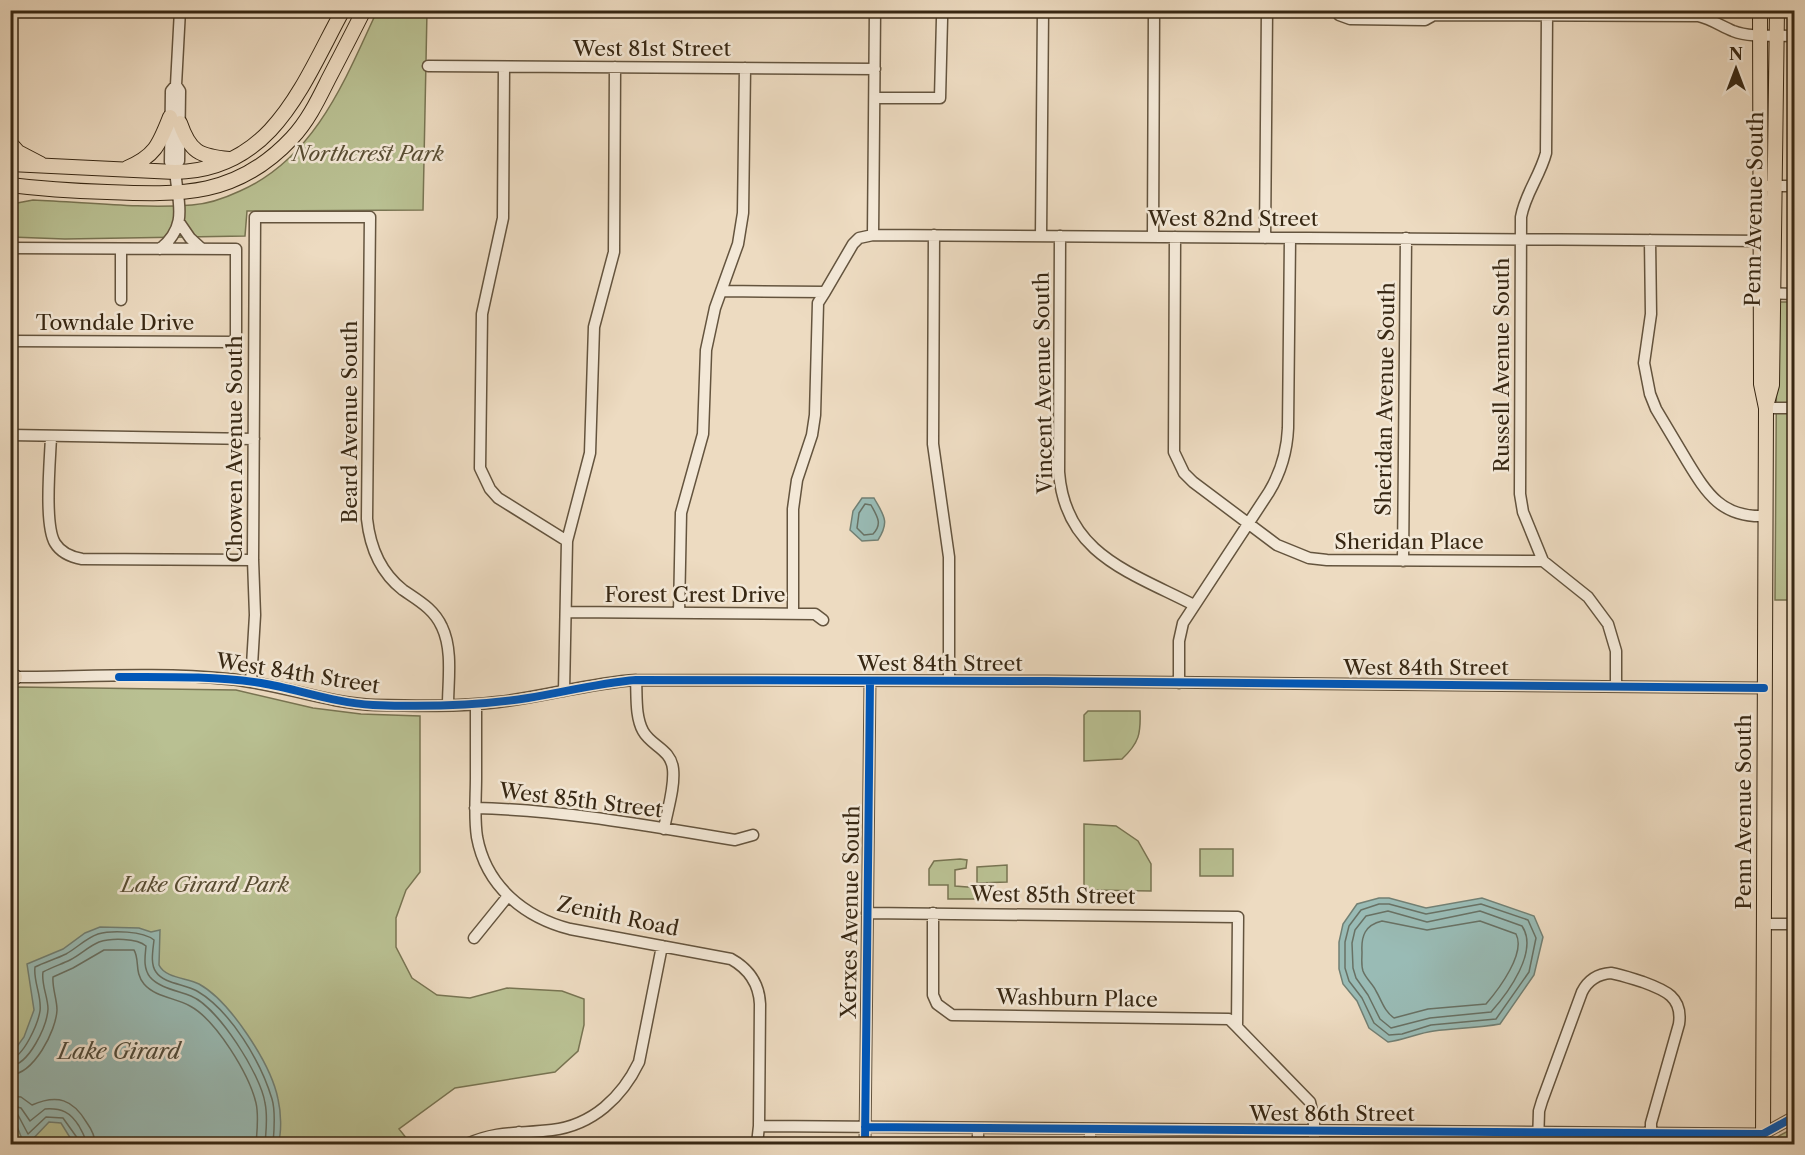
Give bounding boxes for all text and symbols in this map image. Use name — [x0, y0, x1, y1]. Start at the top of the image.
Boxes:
street label: West 81st Street — [572, 36, 731, 61]
north arrow — [1706, 39, 1766, 99]
text: N — [1729, 44, 1743, 64]
street label: Penn Avenue South — [1740, 111, 1768, 307]
park label: Northcrest Park — [290, 141, 444, 166]
street label: West 82nd Street — [1147, 206, 1319, 231]
street label: Russell Avenue South — [1489, 258, 1514, 472]
street label: Vincent Avenue South — [1029, 272, 1057, 495]
street label: Sheridan Avenue South — [1370, 282, 1400, 516]
street label: Towndale Drive — [36, 310, 194, 335]
street label: Beard Avenue South — [337, 321, 362, 523]
street label: Chowen Avenue South — [222, 335, 247, 563]
street label: Sheridan Place — [1334, 529, 1484, 554]
street label: Forest Crest Drive — [604, 582, 786, 607]
street label: West 84th Street — [213, 648, 382, 698]
street label: West 84th Street — [856, 651, 1023, 676]
street label: West 84th Street — [1342, 655, 1509, 680]
street label: Penn Avenue South — [1731, 714, 1756, 910]
street label: West 85th Street — [497, 777, 665, 823]
street label: Xerxes Avenue South — [836, 805, 864, 1020]
park label: Lake Girard Park — [119, 872, 289, 897]
street label: West 85th Street — [970, 881, 1136, 909]
street label: Zenith Road — [555, 891, 681, 941]
street label: Washburn Place — [995, 984, 1158, 1012]
water label: Lake Girard — [56, 1038, 182, 1065]
street label: West 86th Street — [1248, 1101, 1415, 1126]

